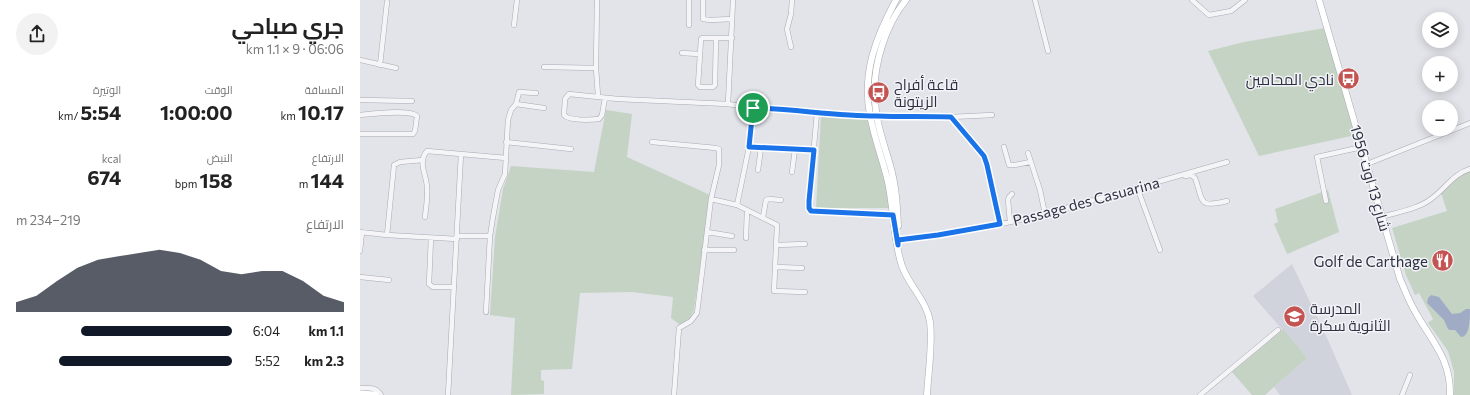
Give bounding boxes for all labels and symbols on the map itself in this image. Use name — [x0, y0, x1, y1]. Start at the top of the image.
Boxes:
bus stop icon: نادي المحامين — [1336, 66, 1362, 92]
place label: نادي المحامين — [1246, 70, 1334, 92]
place label: قاعة أفراح الزيتونة — [894, 75, 958, 111]
bus stop icon: قاعة أفراح الزيتونة — [865, 80, 891, 106]
pin — [736, 91, 770, 125]
street label: شارع 13 اوت 1956 — [1344, 123, 1395, 234]
street label: Passage des Casuarina — [1011, 173, 1161, 229]
restaurant icon: Golf de Carthage — [1430, 248, 1456, 274]
place label: Golf de Carthage — [1313, 252, 1428, 270]
place label: المدرسة الثانوية سكرة — [1310, 299, 1391, 335]
school or university icon: المدرسة الثانوية سكرة — [1281, 304, 1307, 330]

